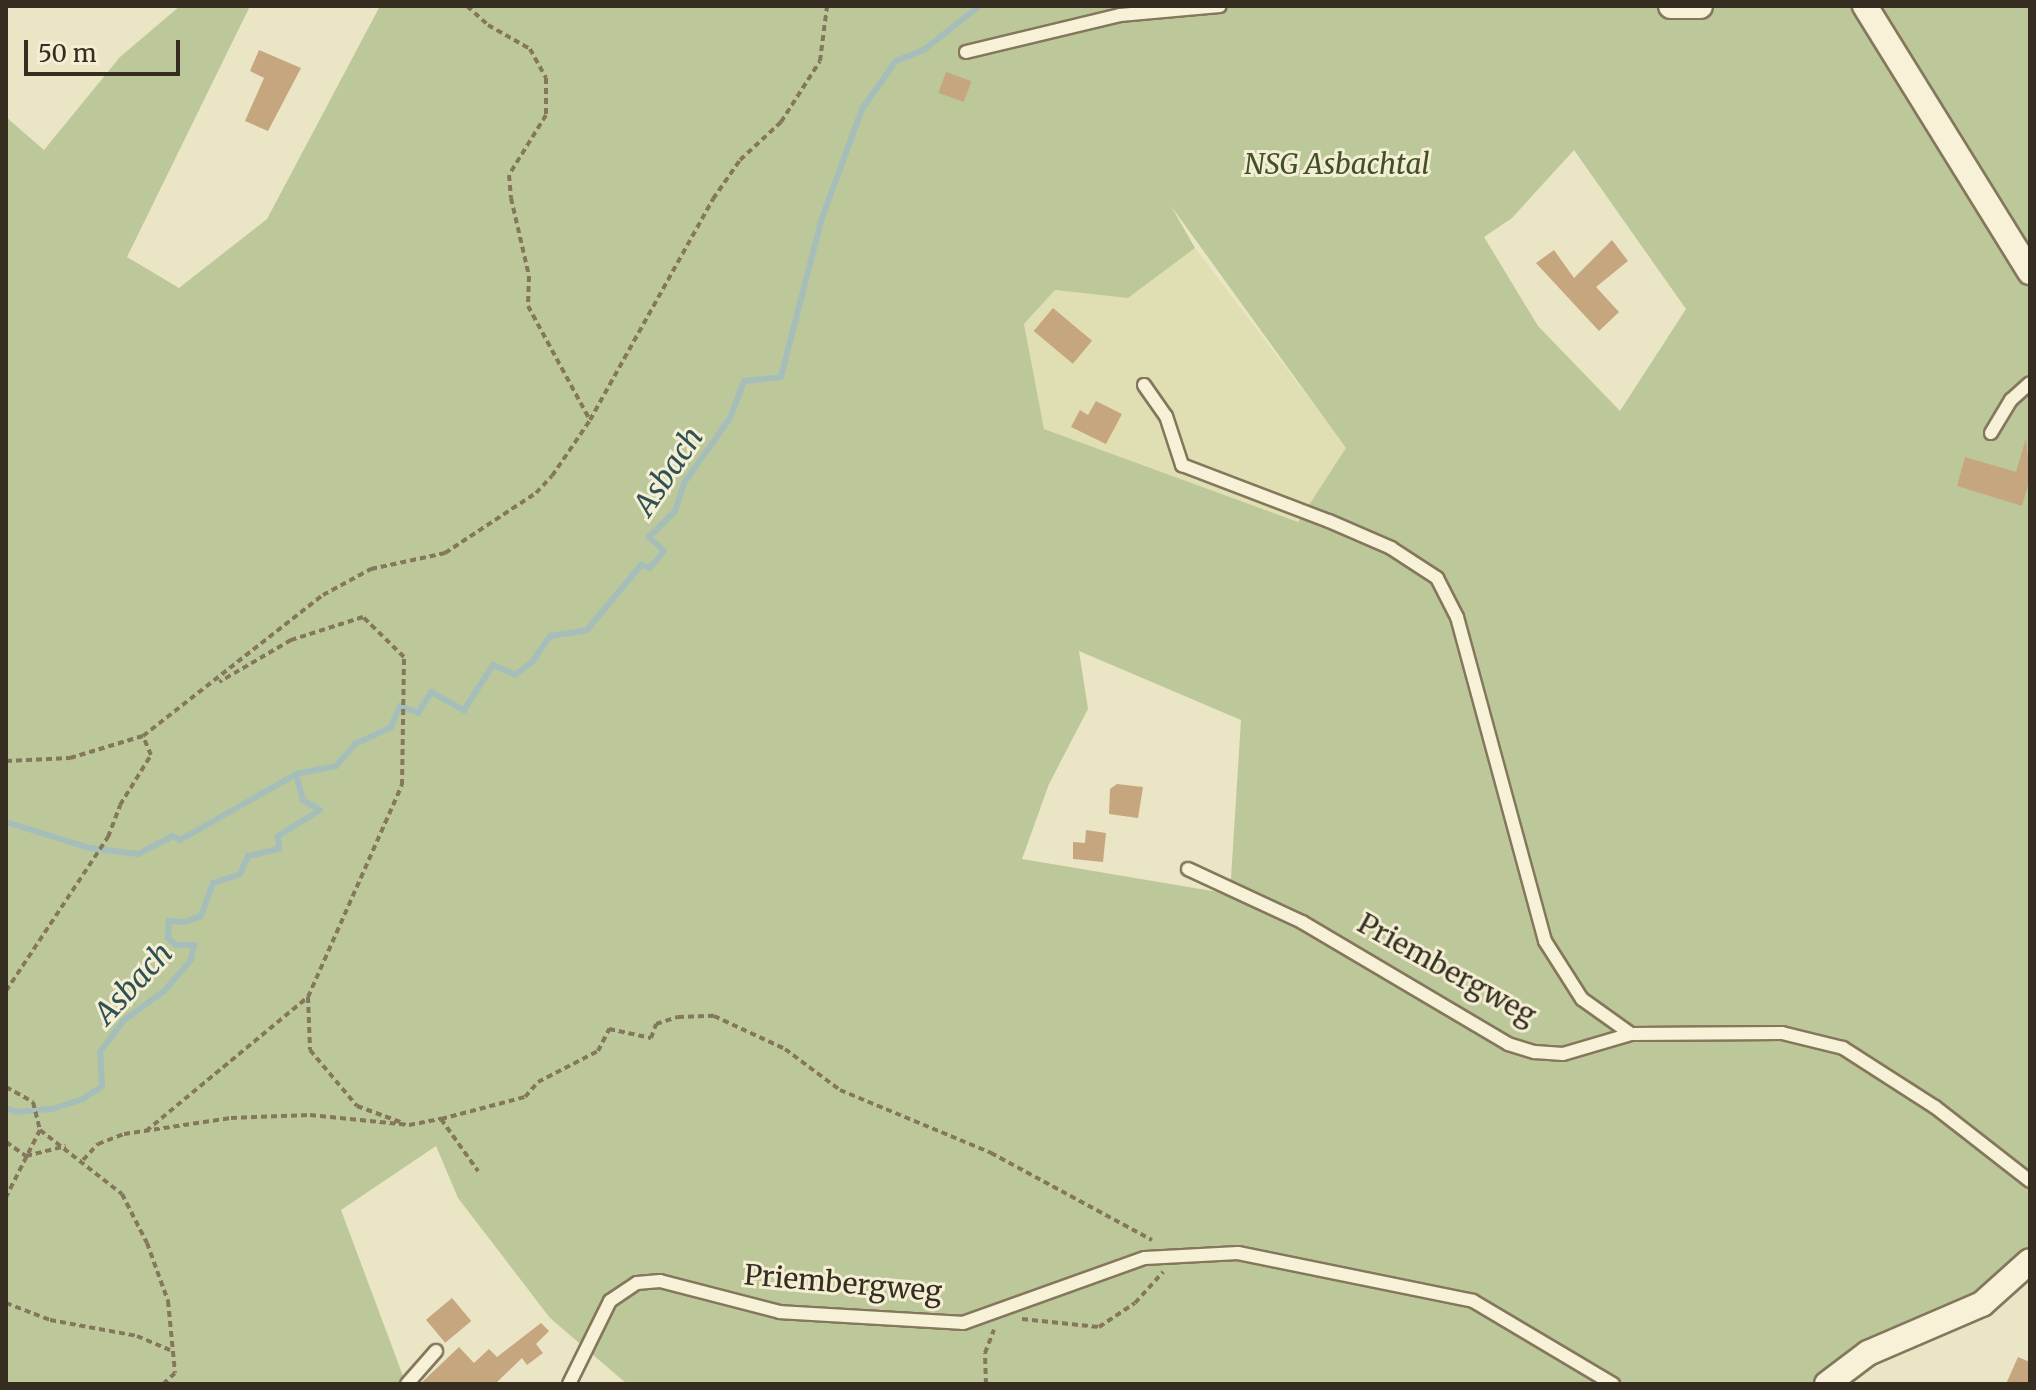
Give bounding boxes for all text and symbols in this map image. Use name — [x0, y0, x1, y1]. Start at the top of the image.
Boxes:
scale bar — [28, 24, 184, 74]
text: 50 m — [38, 38, 97, 69]
park label: NSG Asbachtal — [1244, 147, 1430, 181]
water label: Asbach — [626, 420, 710, 522]
street label: Priembergweg — [1352, 906, 1542, 1032]
water label: Asbach — [86, 935, 180, 1031]
street label: Priembergweg — [743, 1258, 943, 1308]

